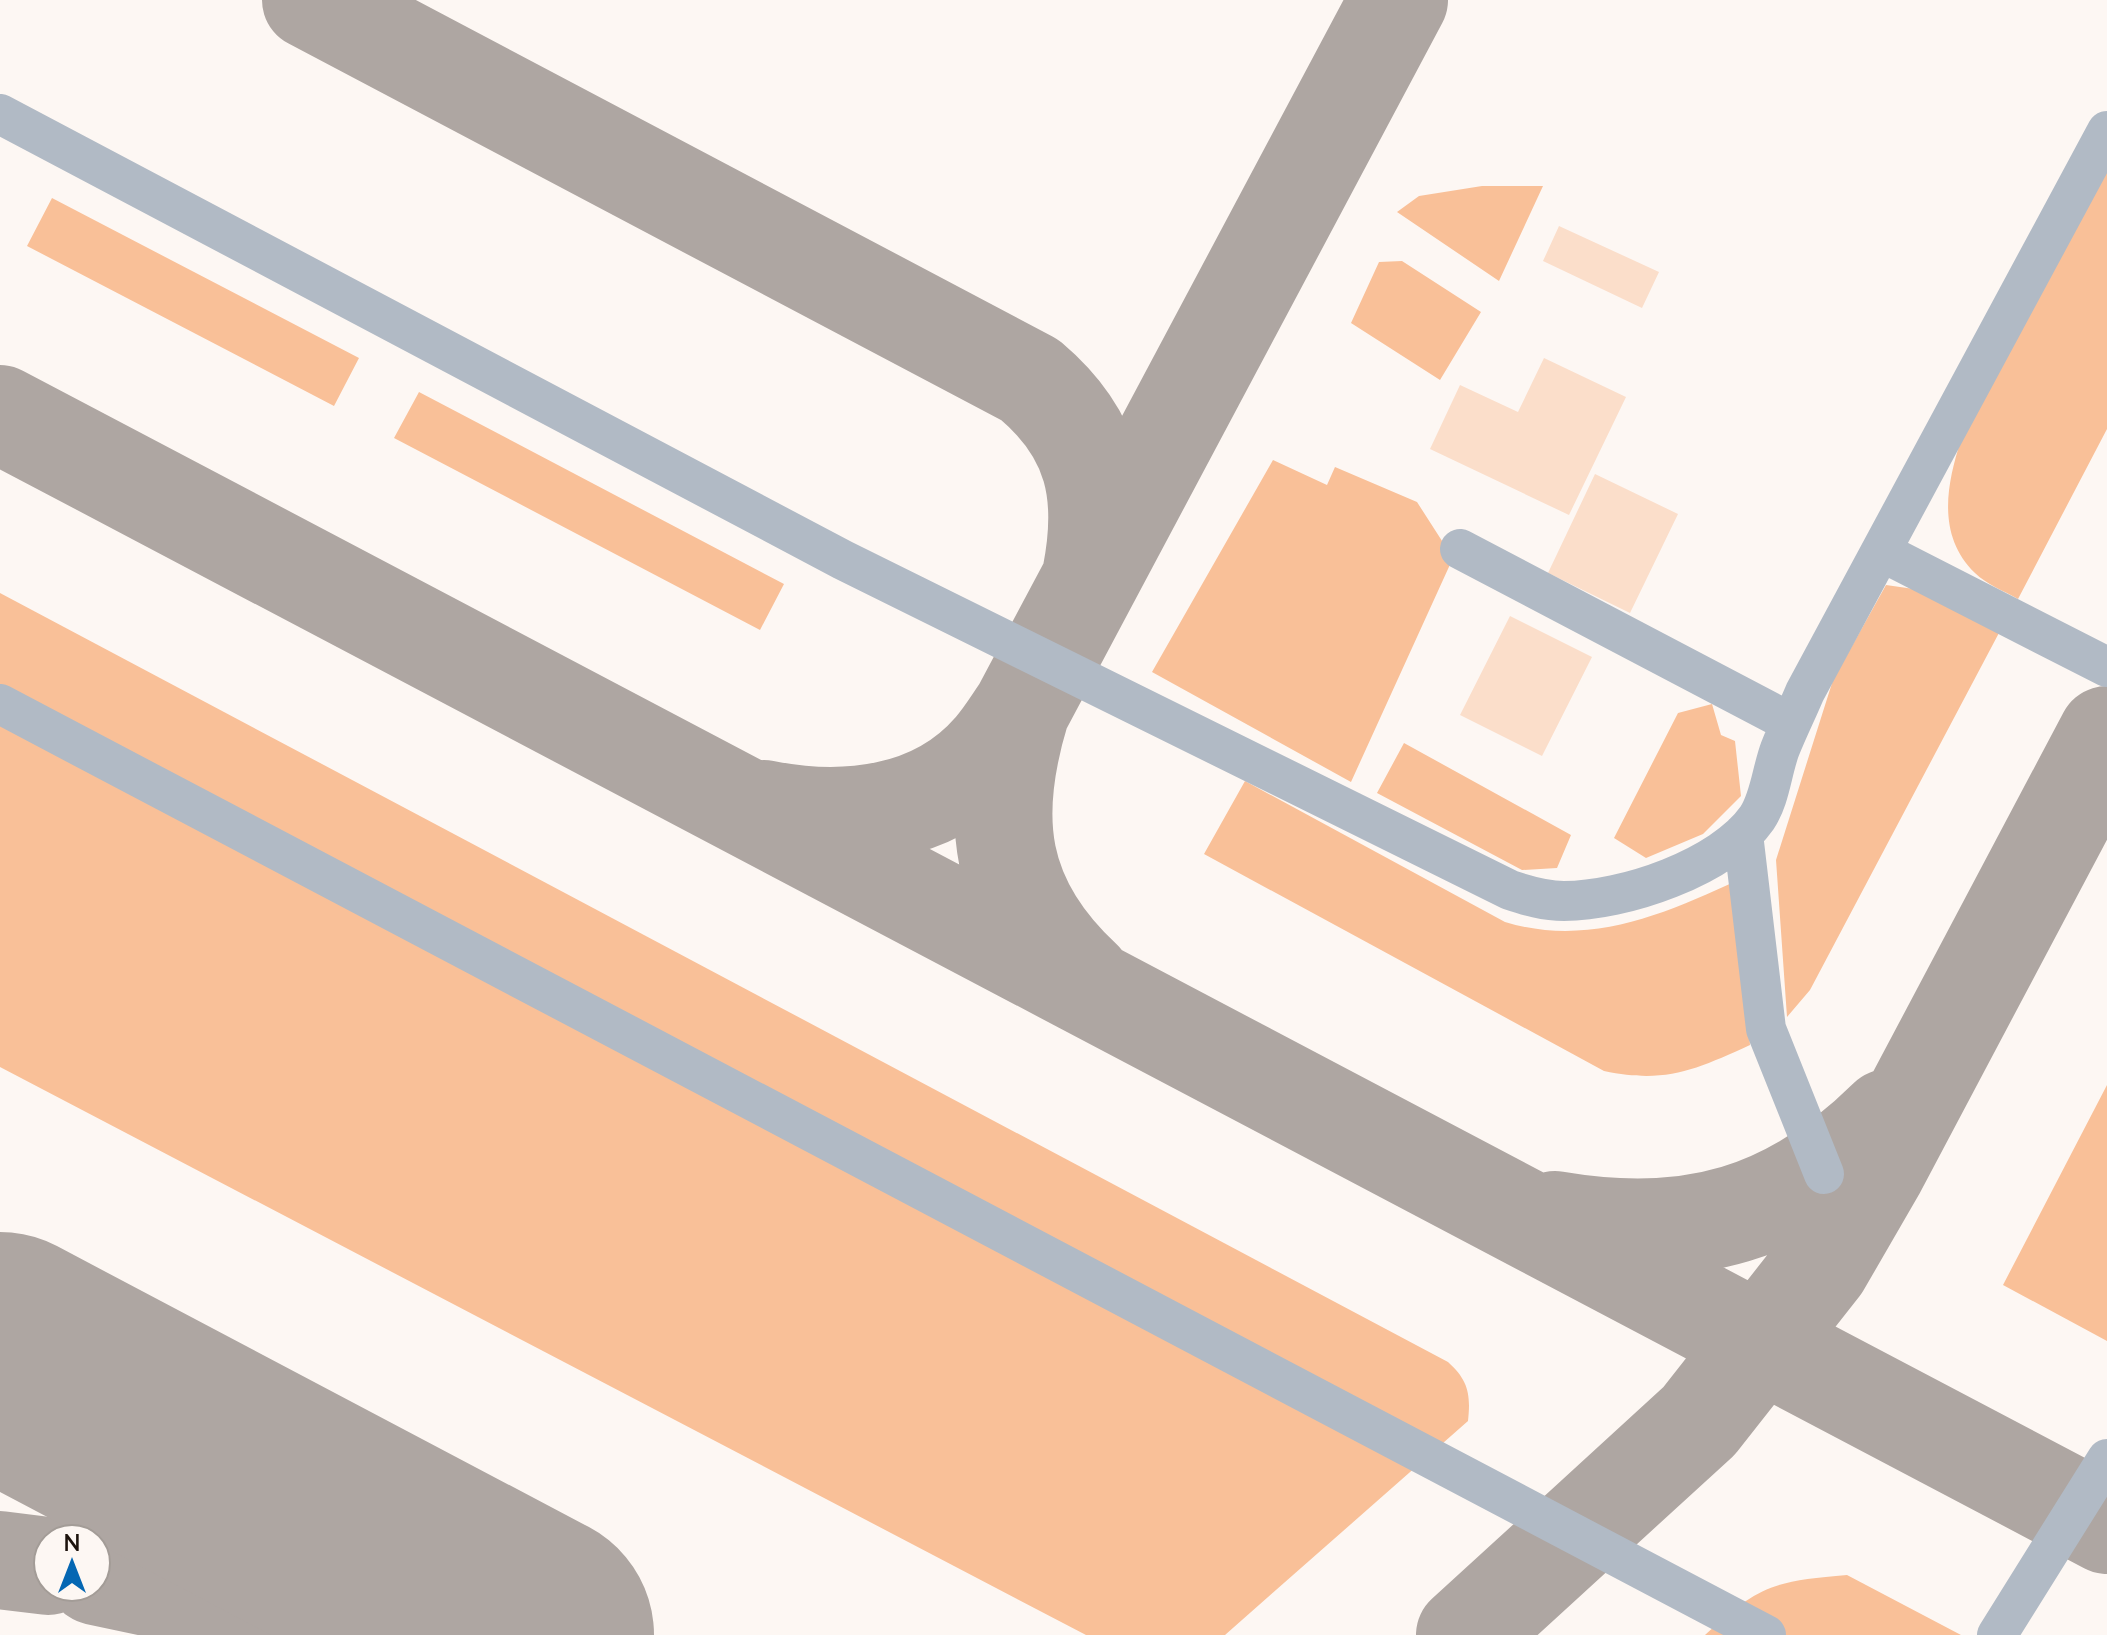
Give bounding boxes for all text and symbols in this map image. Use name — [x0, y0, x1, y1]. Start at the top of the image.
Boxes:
north arrow — [32, 1523, 112, 1603]
text: N — [64, 1529, 80, 1556]

